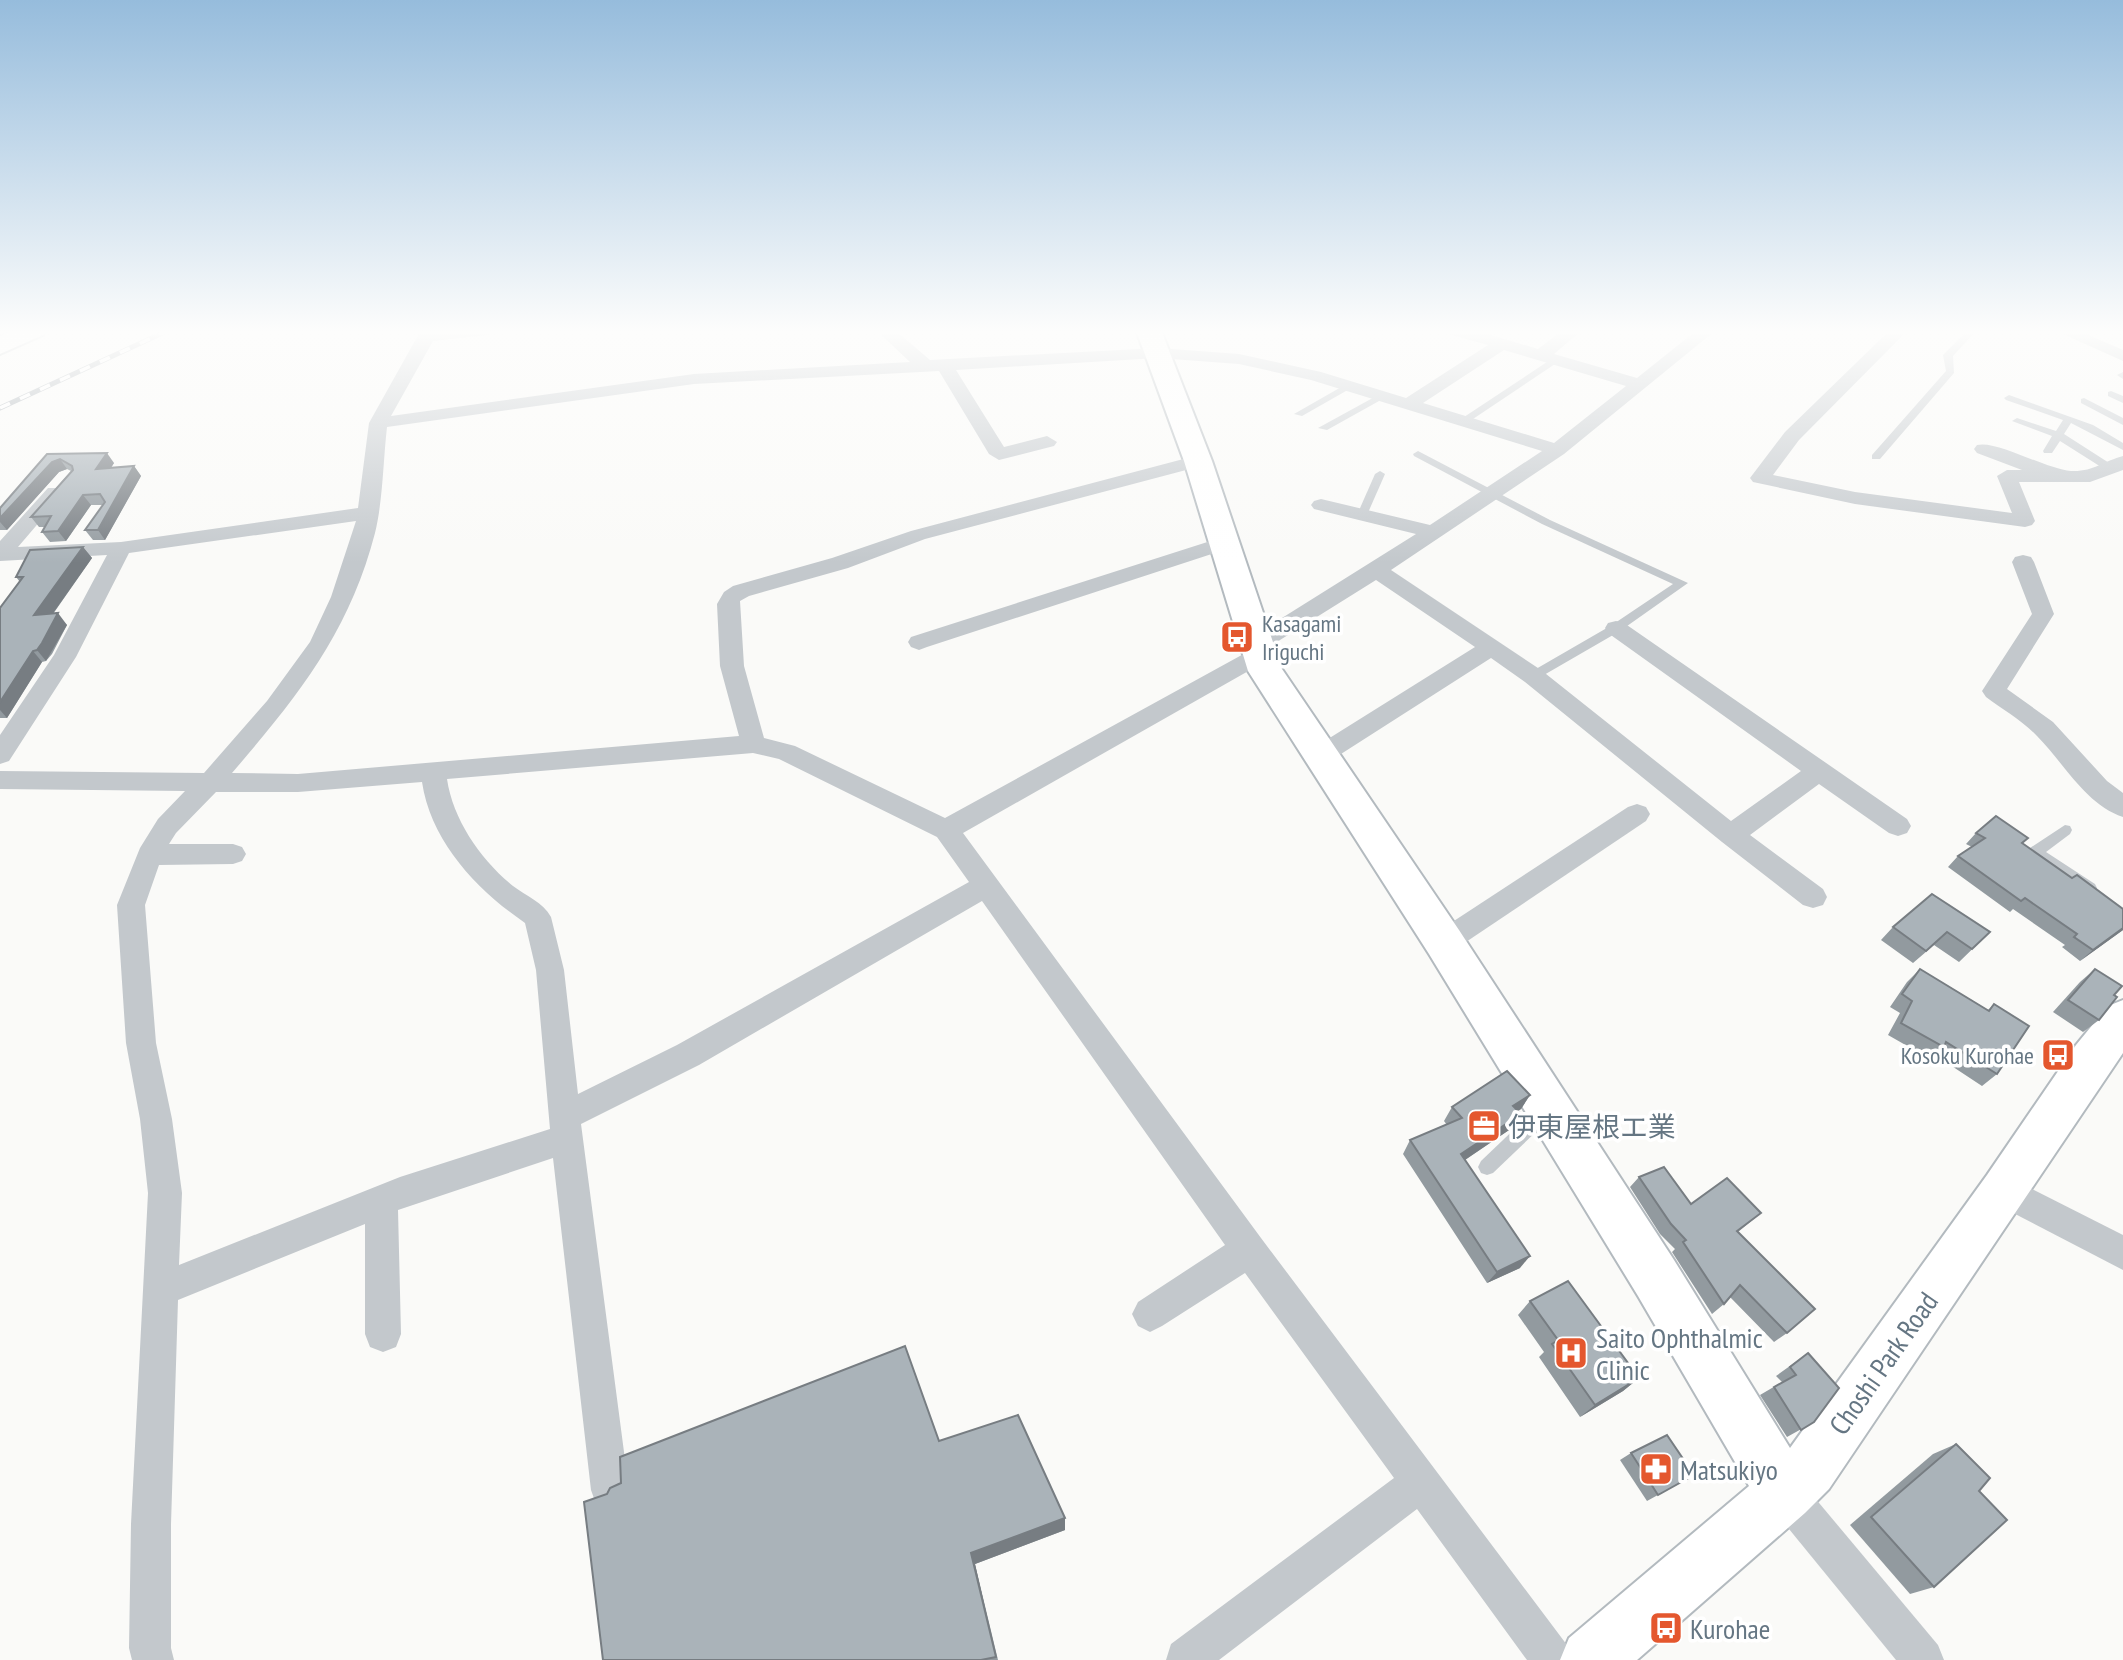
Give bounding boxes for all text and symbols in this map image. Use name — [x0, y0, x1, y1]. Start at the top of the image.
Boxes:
place label: Kasagami Iriguchi — [1262, 608, 1341, 667]
bus stop icon: Kasagami Iriguchi — [1218, 618, 1256, 656]
bus stop icon: Kosoku Kurohae — [2039, 1036, 2077, 1074]
place label: Kosoku Kurohae — [1901, 1040, 2034, 1071]
office icon: 伊東屋根エ業 — [1465, 1107, 1503, 1145]
place label: 伊東屋根エ業 — [1508, 1108, 1676, 1145]
street label: Choshi Park Road — [1820, 1285, 1946, 1441]
place label: Saito Ophthalmic Clinic — [1596, 1319, 1763, 1388]
hospital icon: Saito Ophthalmic Clinic — [1552, 1334, 1590, 1372]
pharmacy icon: Matsukiyo — [1637, 1450, 1675, 1488]
place label: Matsukiyo — [1680, 1451, 1778, 1488]
bus stop icon: Kurohae — [1647, 1609, 1685, 1647]
place label: Kurohae — [1690, 1610, 1770, 1647]

